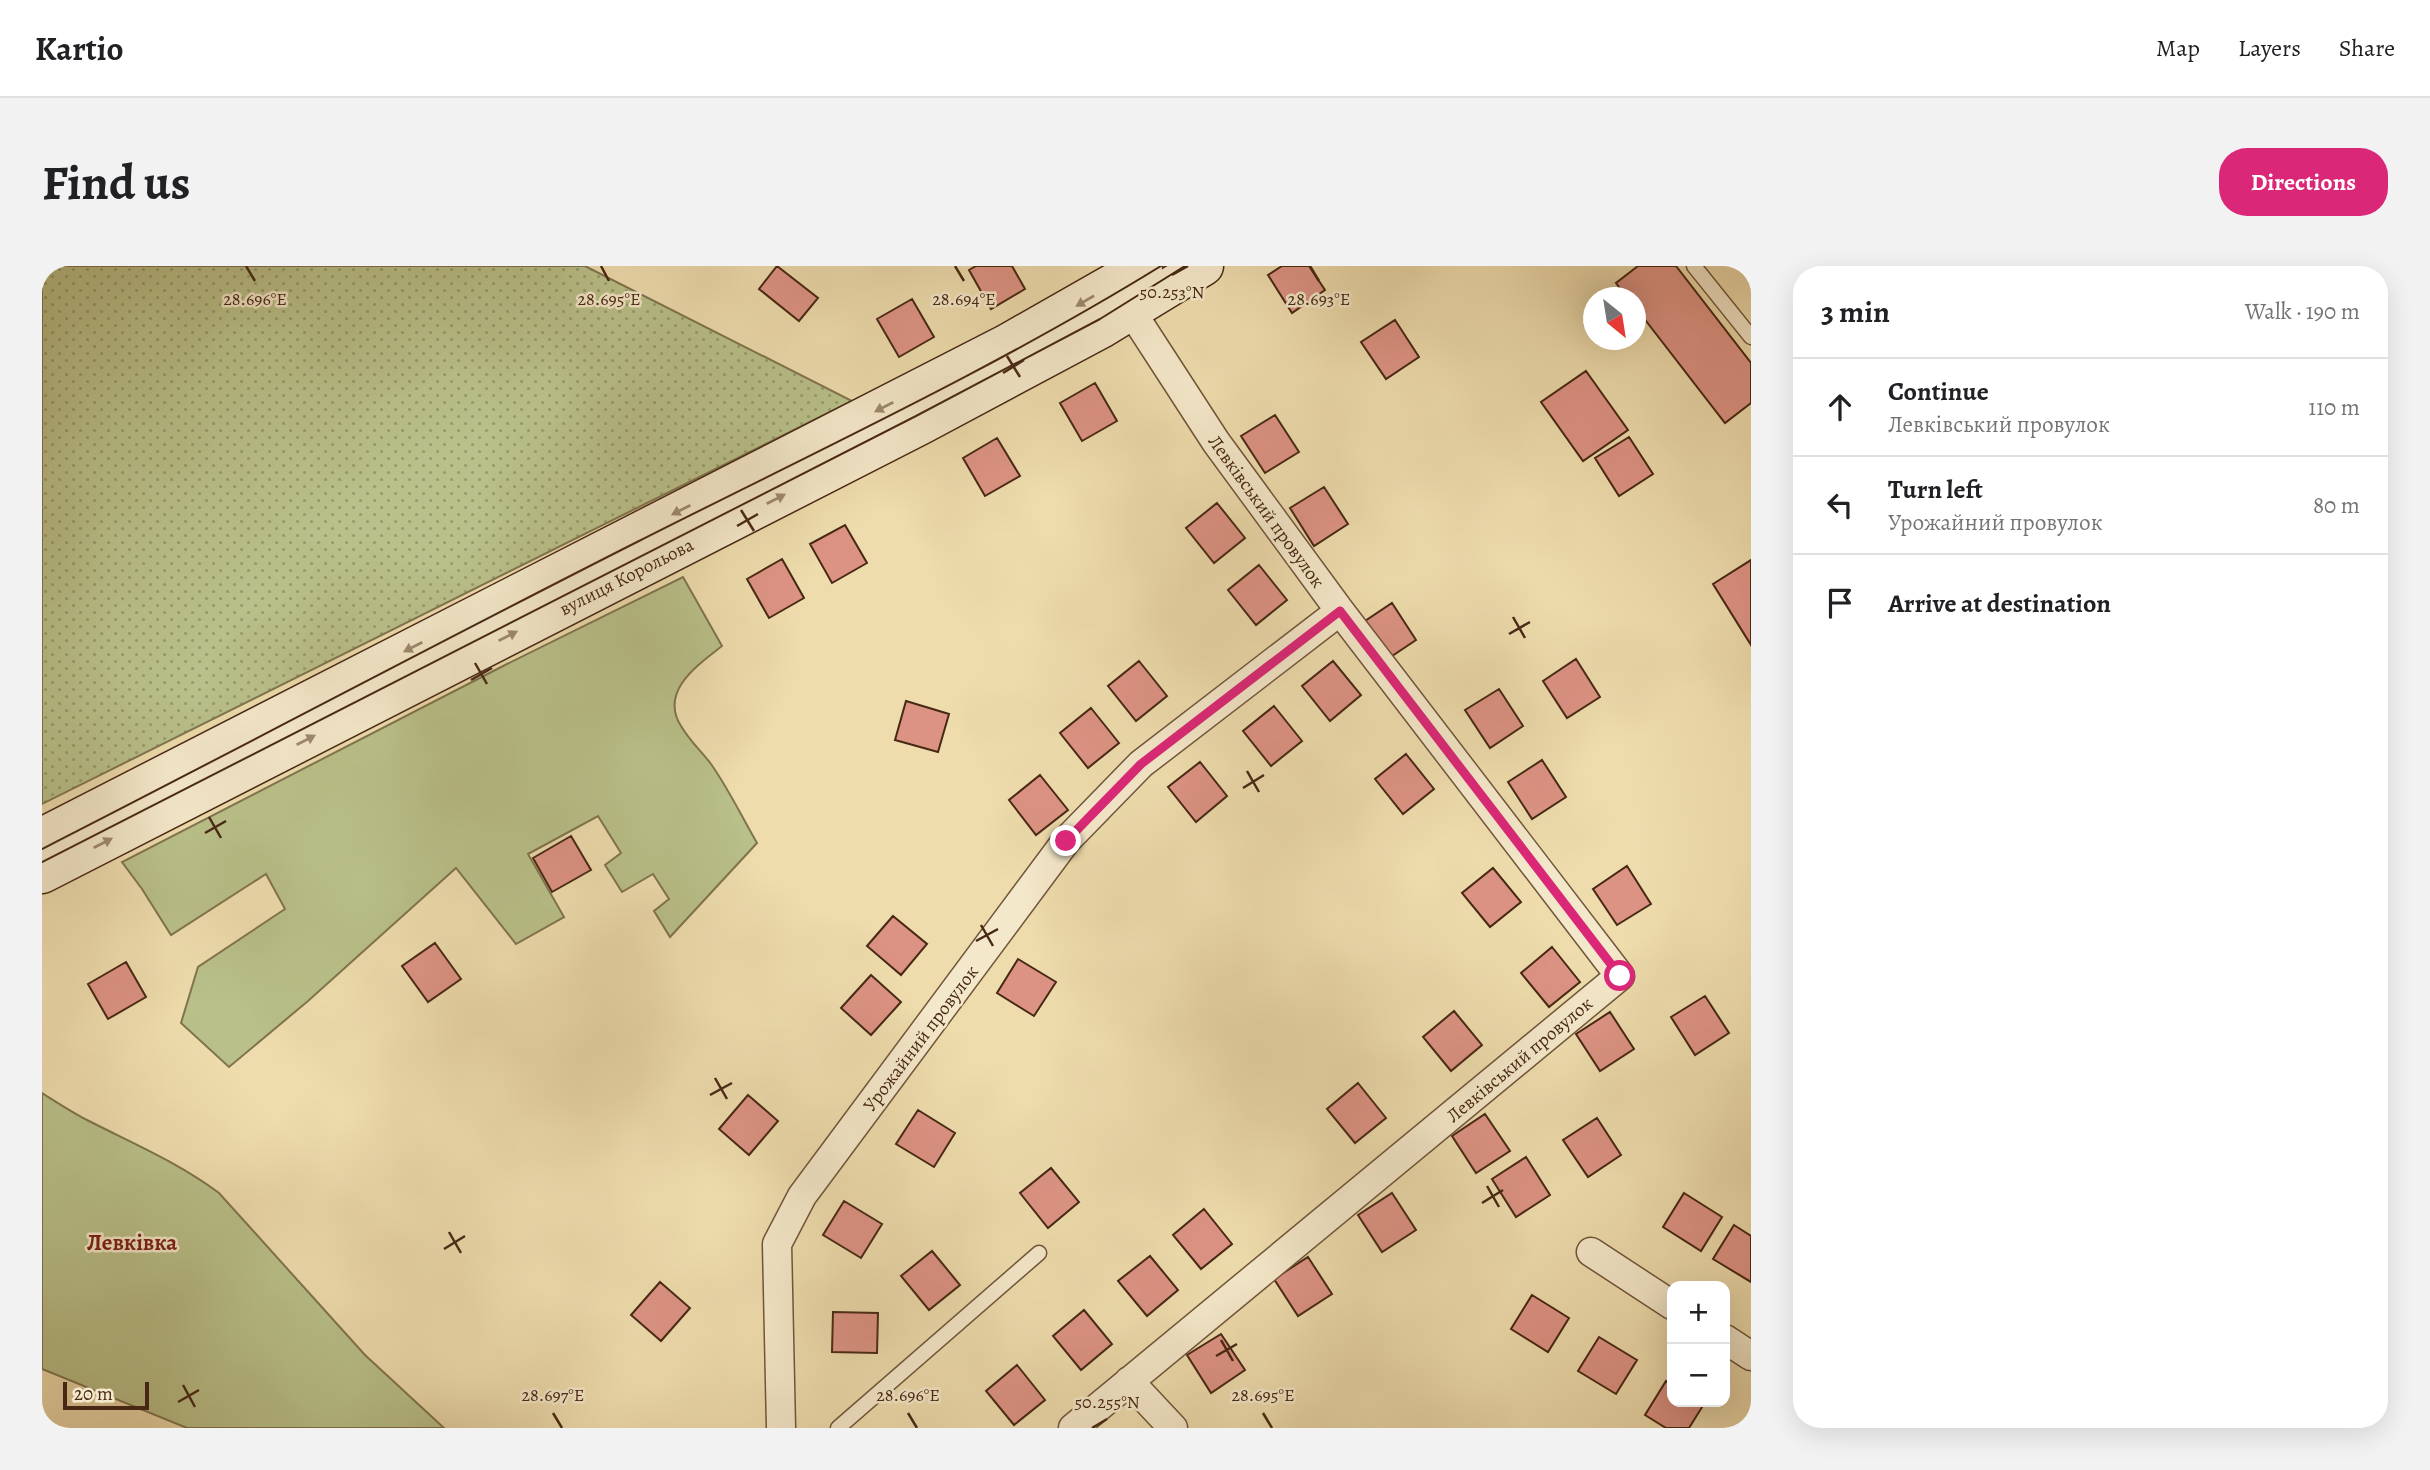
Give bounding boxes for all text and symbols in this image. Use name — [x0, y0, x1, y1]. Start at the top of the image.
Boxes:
text: Kartio — [35, 26, 123, 71]
text: Map — [2156, 32, 2200, 64]
text: Layers — [2238, 32, 2301, 64]
text: Share — [2339, 32, 2395, 64]
button: Directions — [2219, 148, 2388, 216]
text: Find us — [42, 149, 190, 216]
text: 50.253°N — [1140, 280, 1205, 304]
text: 28.696°E — [223, 287, 287, 311]
text: 28.695°E — [577, 287, 641, 311]
text: 28.694°E — [932, 287, 996, 311]
text: 28.693°E — [1288, 287, 1350, 311]
north arrow — [1583, 287, 1646, 350]
text: 3 min — [1821, 292, 1890, 332]
one-way arrow — [1075, 295, 1094, 307]
text: Walk · 190 m — [2245, 296, 2360, 327]
text: Continue — [1888, 374, 1989, 409]
icon: ahead — [1821, 388, 1859, 426]
text: 110 m — [2308, 392, 2360, 423]
one-way arrow — [874, 401, 893, 413]
text: Левківський провулок — [1888, 409, 2110, 440]
street label: Левківський провулок — [1202, 430, 1331, 593]
text: Turn left — [1888, 472, 1983, 507]
icon: left — [1821, 486, 1859, 524]
text: 80 m — [2313, 490, 2360, 521]
one-way arrow — [766, 494, 786, 505]
one-way arrow — [671, 505, 691, 516]
text: Урожайний провулок — [1888, 507, 2103, 538]
street label: вулиця Корольова — [555, 532, 698, 622]
icon: arrive — [1821, 584, 1859, 622]
text: Arrive at destination — [1888, 586, 2111, 621]
one-way arrow — [498, 631, 518, 642]
one-way arrow — [403, 642, 423, 653]
one-way arrow — [296, 734, 315, 746]
route end — [1050, 825, 1081, 856]
one-way arrow — [93, 838, 113, 849]
street label: Урожайний провулок — [857, 960, 985, 1117]
route start — [1604, 960, 1635, 991]
street label: Левківський провулок — [1441, 991, 1598, 1129]
district label: Левківка — [87, 1227, 177, 1258]
map controls — [1667, 1281, 1730, 1407]
button: + — [1667, 1281, 1730, 1344]
button: − — [1667, 1344, 1730, 1407]
scale bar — [63, 1379, 149, 1411]
text: 20 m — [74, 1381, 113, 1407]
text: 28.697°E — [522, 1383, 584, 1407]
text: 28.696°E — [876, 1383, 940, 1407]
text: 28.695°E — [1231, 1383, 1295, 1407]
text: 50.255°N — [1074, 1390, 1140, 1414]

